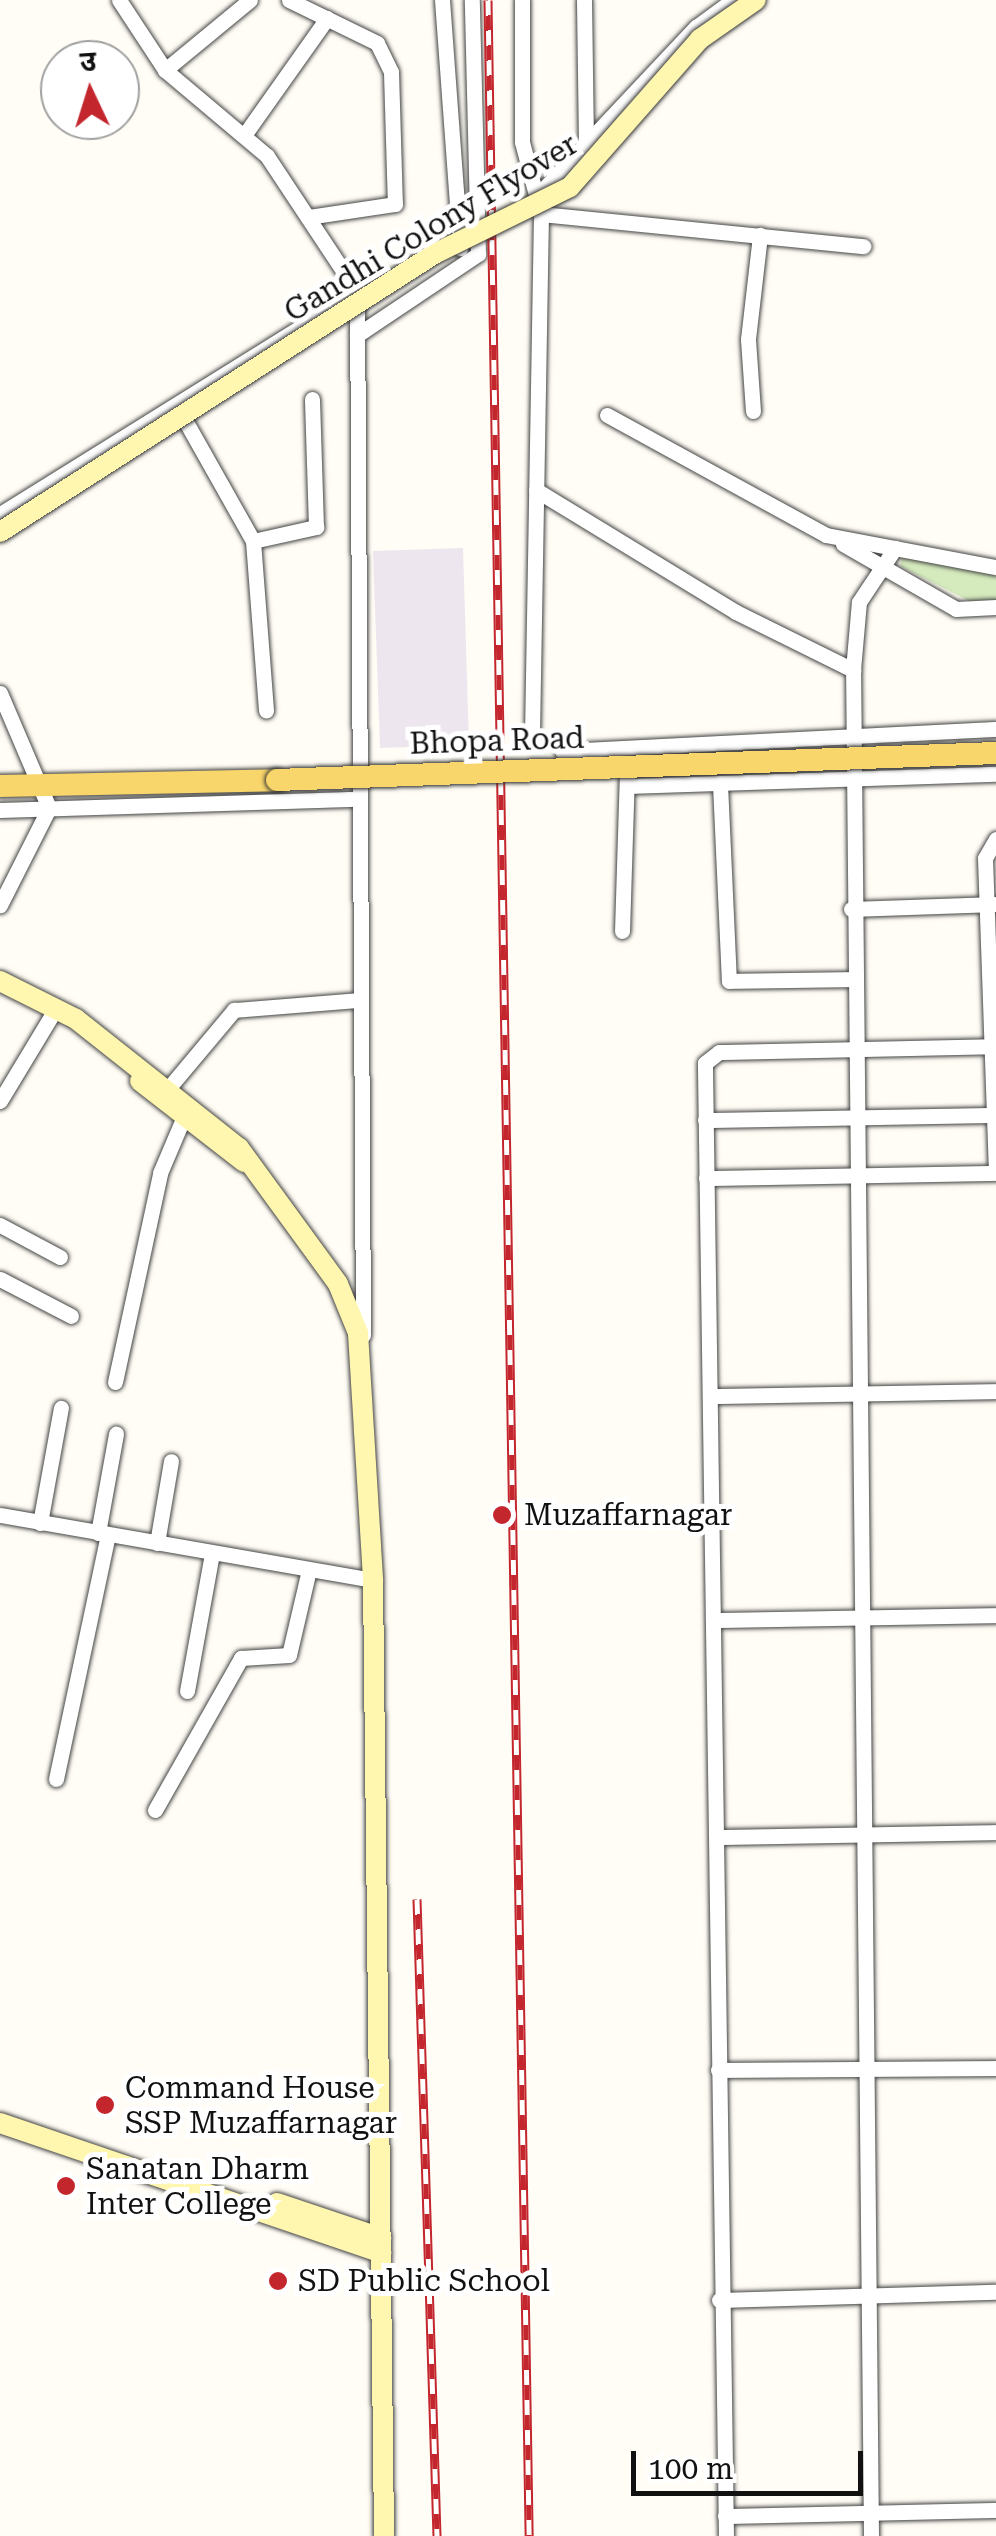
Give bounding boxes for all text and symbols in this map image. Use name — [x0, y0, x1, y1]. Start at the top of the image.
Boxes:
north arrow — [40, 40, 140, 140]
text: उ — [79, 45, 97, 79]
street label: Gandhi Colony Flyover — [278, 126, 584, 330]
street label: Bhopa Road — [409, 720, 585, 762]
place label: Muzaffarnagar — [524, 1497, 732, 1533]
marker: Muzaffarnagar — [489, 1502, 515, 1528]
place label: Command House SSP Muzaffarnagar — [125, 2070, 397, 2140]
marker: Command House SSP Muzaffarnagar — [94, 2094, 116, 2116]
place label: Sanatan Dharm Inter College — [86, 2151, 309, 2222]
marker: Sanatan Dharm Inter College — [55, 2175, 77, 2197]
place label: SD Public School — [298, 2263, 550, 2299]
marker: SD Public School — [267, 2270, 289, 2292]
scale bar — [636, 2431, 868, 2493]
text: 100 m — [648, 2451, 733, 2486]

